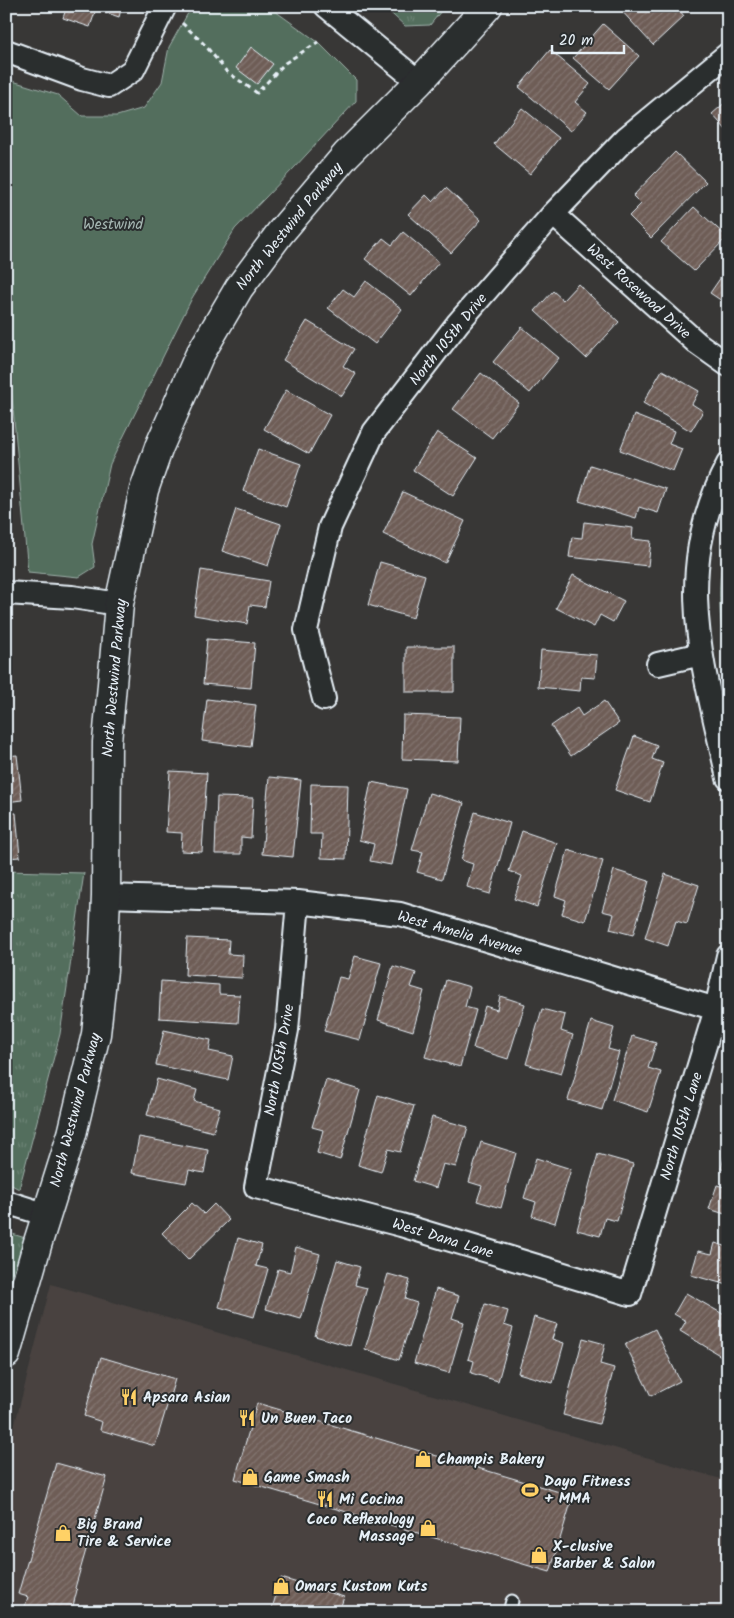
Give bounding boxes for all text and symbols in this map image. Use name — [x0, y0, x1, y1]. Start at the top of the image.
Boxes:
scale bar — [552, 22, 624, 54]
text: 20 m — [559, 29, 593, 53]
street label: North Westwind Parkway — [230, 157, 350, 296]
park label: Westwind — [83, 213, 143, 237]
street label: West Rosewood Drive — [581, 238, 696, 346]
street label: North 105th Drive — [404, 288, 494, 391]
street label: North Westwind Parkway — [96, 597, 134, 758]
street label: West Amelia Avenue — [394, 905, 525, 963]
street label: North 105th Drive — [258, 1002, 302, 1118]
street label: North Westwind Parkway — [44, 1029, 108, 1190]
street label: North 105th Lane — [654, 1069, 710, 1183]
street label: West Dana Lane — [389, 1212, 496, 1266]
place label: Apsara Asian — [143, 1386, 230, 1410]
restaurant icon: Apsara Asian — [119, 1387, 139, 1407]
place label: Un Buen Taco — [261, 1407, 352, 1431]
restaurant icon: Un Buen Taco — [237, 1408, 257, 1428]
place label: Champis Bakery — [437, 1448, 545, 1472]
shop icon: Champis Bakery — [413, 1449, 433, 1469]
place label: Game Smash — [264, 1466, 350, 1490]
shop icon: Game Smash — [240, 1467, 260, 1487]
place label: Dayo Fitness + MMA — [544, 1470, 631, 1511]
sports icon: Dayo Fitness + MMA — [520, 1480, 540, 1500]
place label: Mi Cocina — [339, 1488, 404, 1512]
restaurant icon: Mi Cocina — [315, 1489, 335, 1509]
place label: Coco Reflexology Massage — [307, 1508, 415, 1549]
place label: Big Brand Tire & Service — [77, 1513, 172, 1554]
shop icon: Coco Reflexology Massage — [418, 1518, 438, 1538]
shop icon: Big Brand Tire & Service — [53, 1523, 73, 1543]
place label: X-clusive Barber & Salon — [552, 1535, 655, 1576]
shop icon: X-clusive Barber & Salon — [529, 1545, 549, 1565]
place label: Omars Kustom Kuts — [295, 1575, 428, 1599]
shop icon: Omars Kustom Kuts — [271, 1576, 291, 1596]

